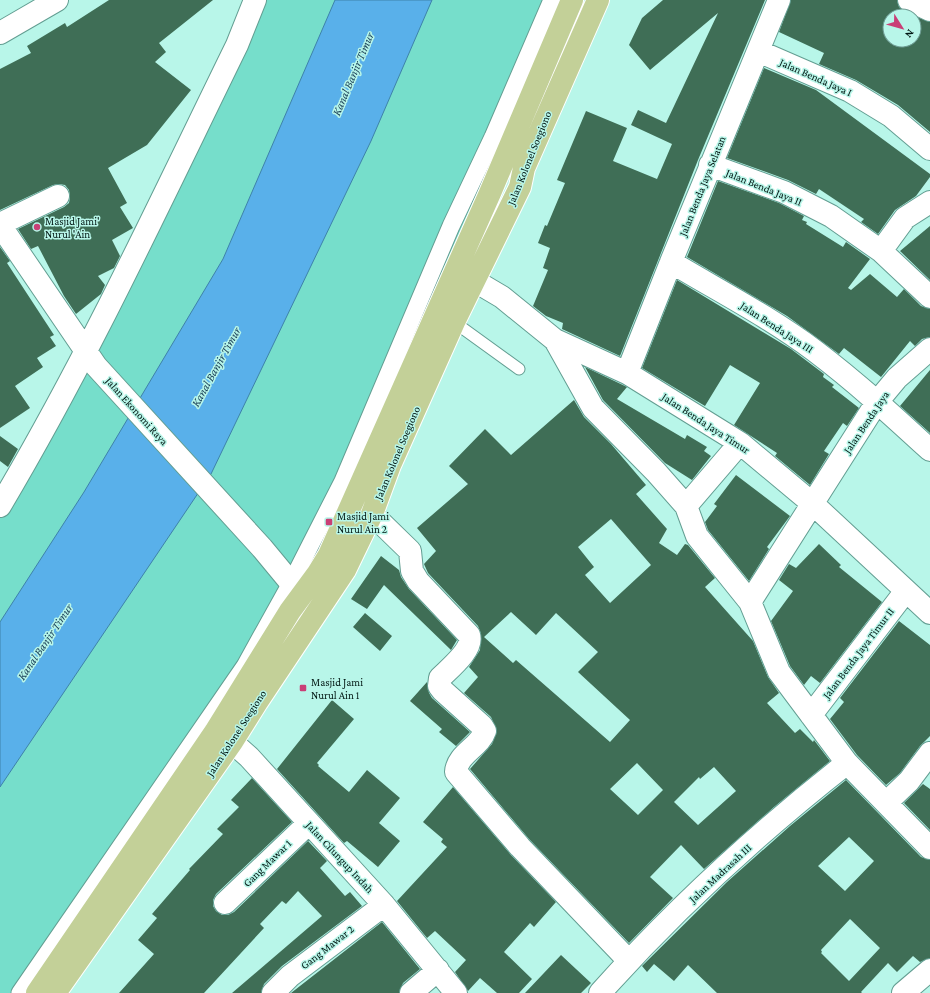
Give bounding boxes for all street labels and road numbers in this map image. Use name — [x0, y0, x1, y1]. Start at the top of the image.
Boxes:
street label: Jalan Benda Jaya I — [777, 55, 854, 99]
street label: Jalan Kolonel Soegiono — [504, 109, 555, 208]
street label: Jalan Benda Jaya Selatan — [676, 134, 729, 239]
street label: Jalan Benda Jaya II — [723, 166, 804, 209]
street label: Jalan Benda Jaya III — [737, 298, 816, 356]
street label: Jalan Ekonomi Raya — [102, 374, 171, 448]
street label: Jalan Benda Jaya — [840, 389, 892, 457]
street label: Jalan Benda Jaya Timur — [659, 390, 752, 457]
street label: Jalan Kolonel Soegiono — [371, 404, 423, 503]
street label: Jalan Benda Jaya Timur II — [819, 605, 897, 702]
street label: Jalan Kolonel Soegiono — [203, 687, 270, 780]
street label: Jalan Cilungup Indah — [302, 818, 376, 896]
street label: Gang Mawar 1 — [240, 837, 294, 890]
street label: Jalan Madrasah III — [686, 841, 754, 906]
street label: Gang Mawar 2 — [298, 923, 356, 972]

